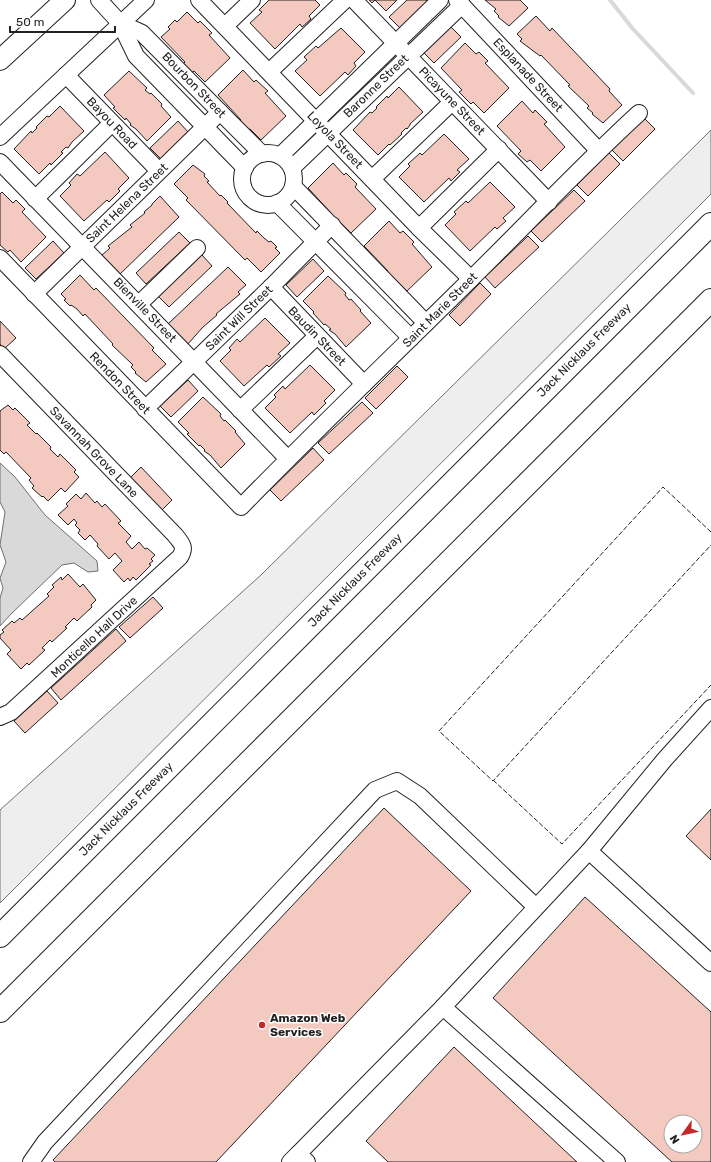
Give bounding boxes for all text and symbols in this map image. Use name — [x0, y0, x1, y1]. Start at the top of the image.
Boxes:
scale bar — [10, 8, 115, 34]
text: 50 m — [16, 15, 44, 29]
street label: Esplanade Street — [490, 35, 566, 115]
street label: Bourbon Street — [159, 49, 229, 121]
street label: Baronne Street — [341, 51, 412, 121]
street label: Picayune Street — [416, 64, 488, 138]
street label: Bayou Road — [84, 94, 140, 152]
street label: Loyola Street — [304, 109, 366, 172]
street label: Saint Helena Street — [83, 160, 171, 246]
street label: Saint Marie Street — [400, 270, 480, 350]
street label: Bienville Street — [111, 275, 180, 345]
street label: Saint Will Street — [203, 282, 276, 353]
street label: Jack Nicklaus Freeway — [534, 300, 634, 400]
street label: Baudin Street — [285, 304, 349, 369]
street label: Rendon Street — [87, 349, 153, 417]
street label: Savannah Grove Lane — [47, 404, 141, 501]
street label: Jack Nicklaus Freeway — [305, 530, 405, 630]
street label: Monticello Hall Drive — [48, 593, 140, 681]
street label: Jack Nicklaus Freeway — [76, 759, 176, 859]
place label: Amazon Web Services — [270, 1011, 346, 1039]
marker: Amazon Web Services — [257, 1020, 267, 1030]
north arrow — [663, 1114, 703, 1154]
text: N — [667, 1132, 683, 1146]

